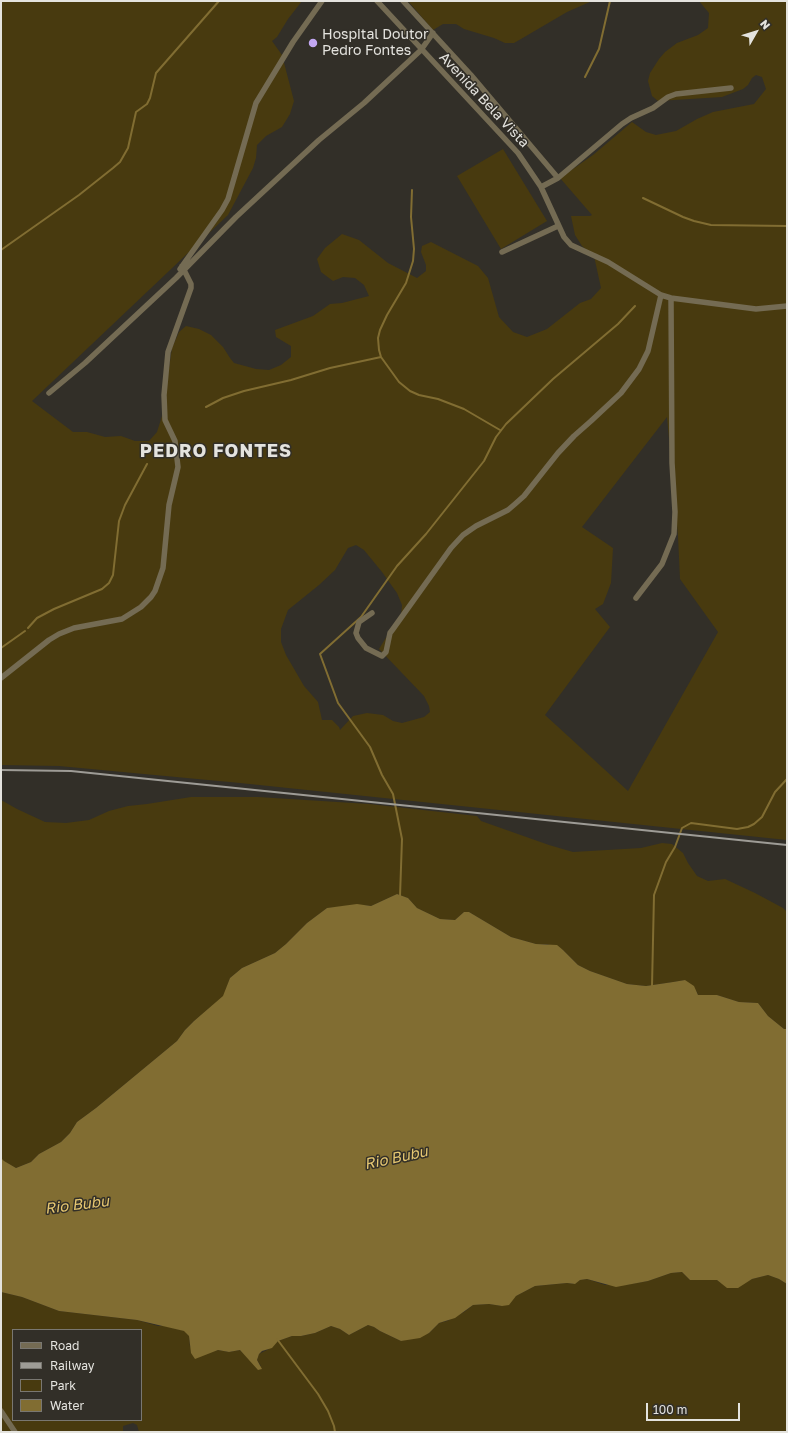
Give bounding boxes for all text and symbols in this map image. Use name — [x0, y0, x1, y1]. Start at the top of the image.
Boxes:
north arrow — [736, 12, 776, 52]
text: N — [758, 17, 773, 31]
place label: Hospital Doutor Pedro Fontes — [322, 27, 428, 60]
marker: Hospital Doutor Pedro Fontes — [307, 37, 319, 49]
street label: Avenida Bela Vista — [436, 49, 532, 151]
district label: PEDRO FONTES — [140, 440, 292, 462]
water label: Rio Bubu — [363, 1143, 429, 1173]
water label: Rio Bubu — [44, 1192, 110, 1218]
legend — [12, 1329, 142, 1421]
text: Road — [50, 1338, 79, 1353]
text: Railway — [50, 1358, 95, 1373]
text: Park — [50, 1378, 76, 1393]
scale bar — [648, 1395, 742, 1421]
text: Water — [50, 1398, 84, 1413]
text: 100 m — [653, 1402, 687, 1417]

